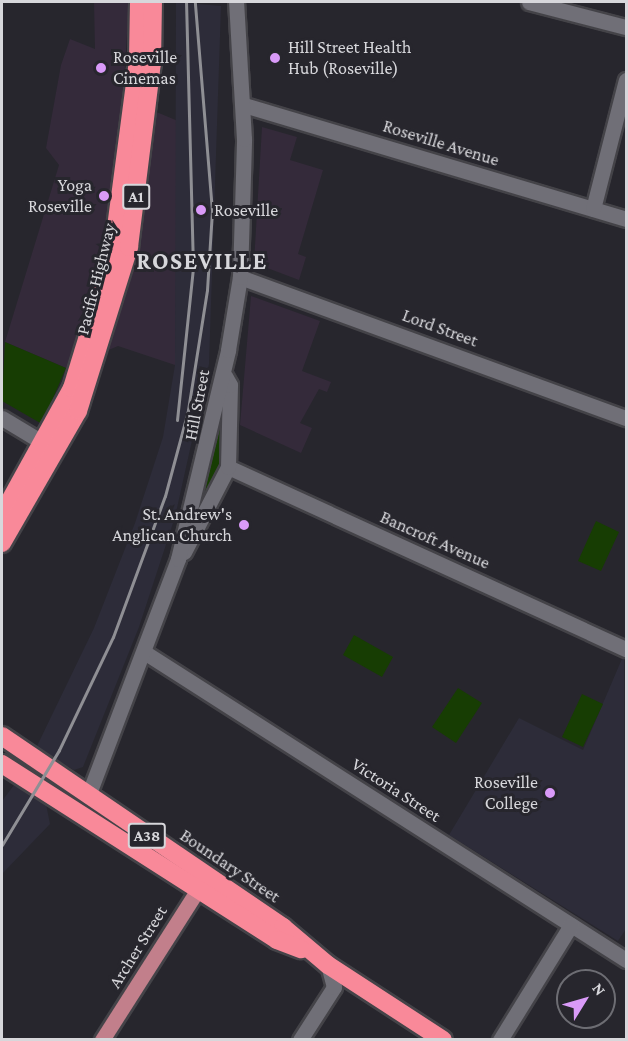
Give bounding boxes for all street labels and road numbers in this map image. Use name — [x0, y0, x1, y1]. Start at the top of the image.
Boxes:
street label: Roseville Avenue — [380, 115, 502, 171]
road number: A1 — [121, 184, 151, 210]
street label: Pacific Highway — [72, 221, 120, 337]
street label: Lord Street — [399, 304, 481, 352]
street label: Hill Street — [180, 368, 214, 442]
street label: Bancroft Avenue — [377, 506, 493, 574]
street label: Victoria Street — [347, 753, 445, 827]
road number: A38 — [128, 823, 166, 849]
street label: Boundary Street — [176, 825, 284, 907]
street label: Archer Street — [104, 902, 172, 992]

